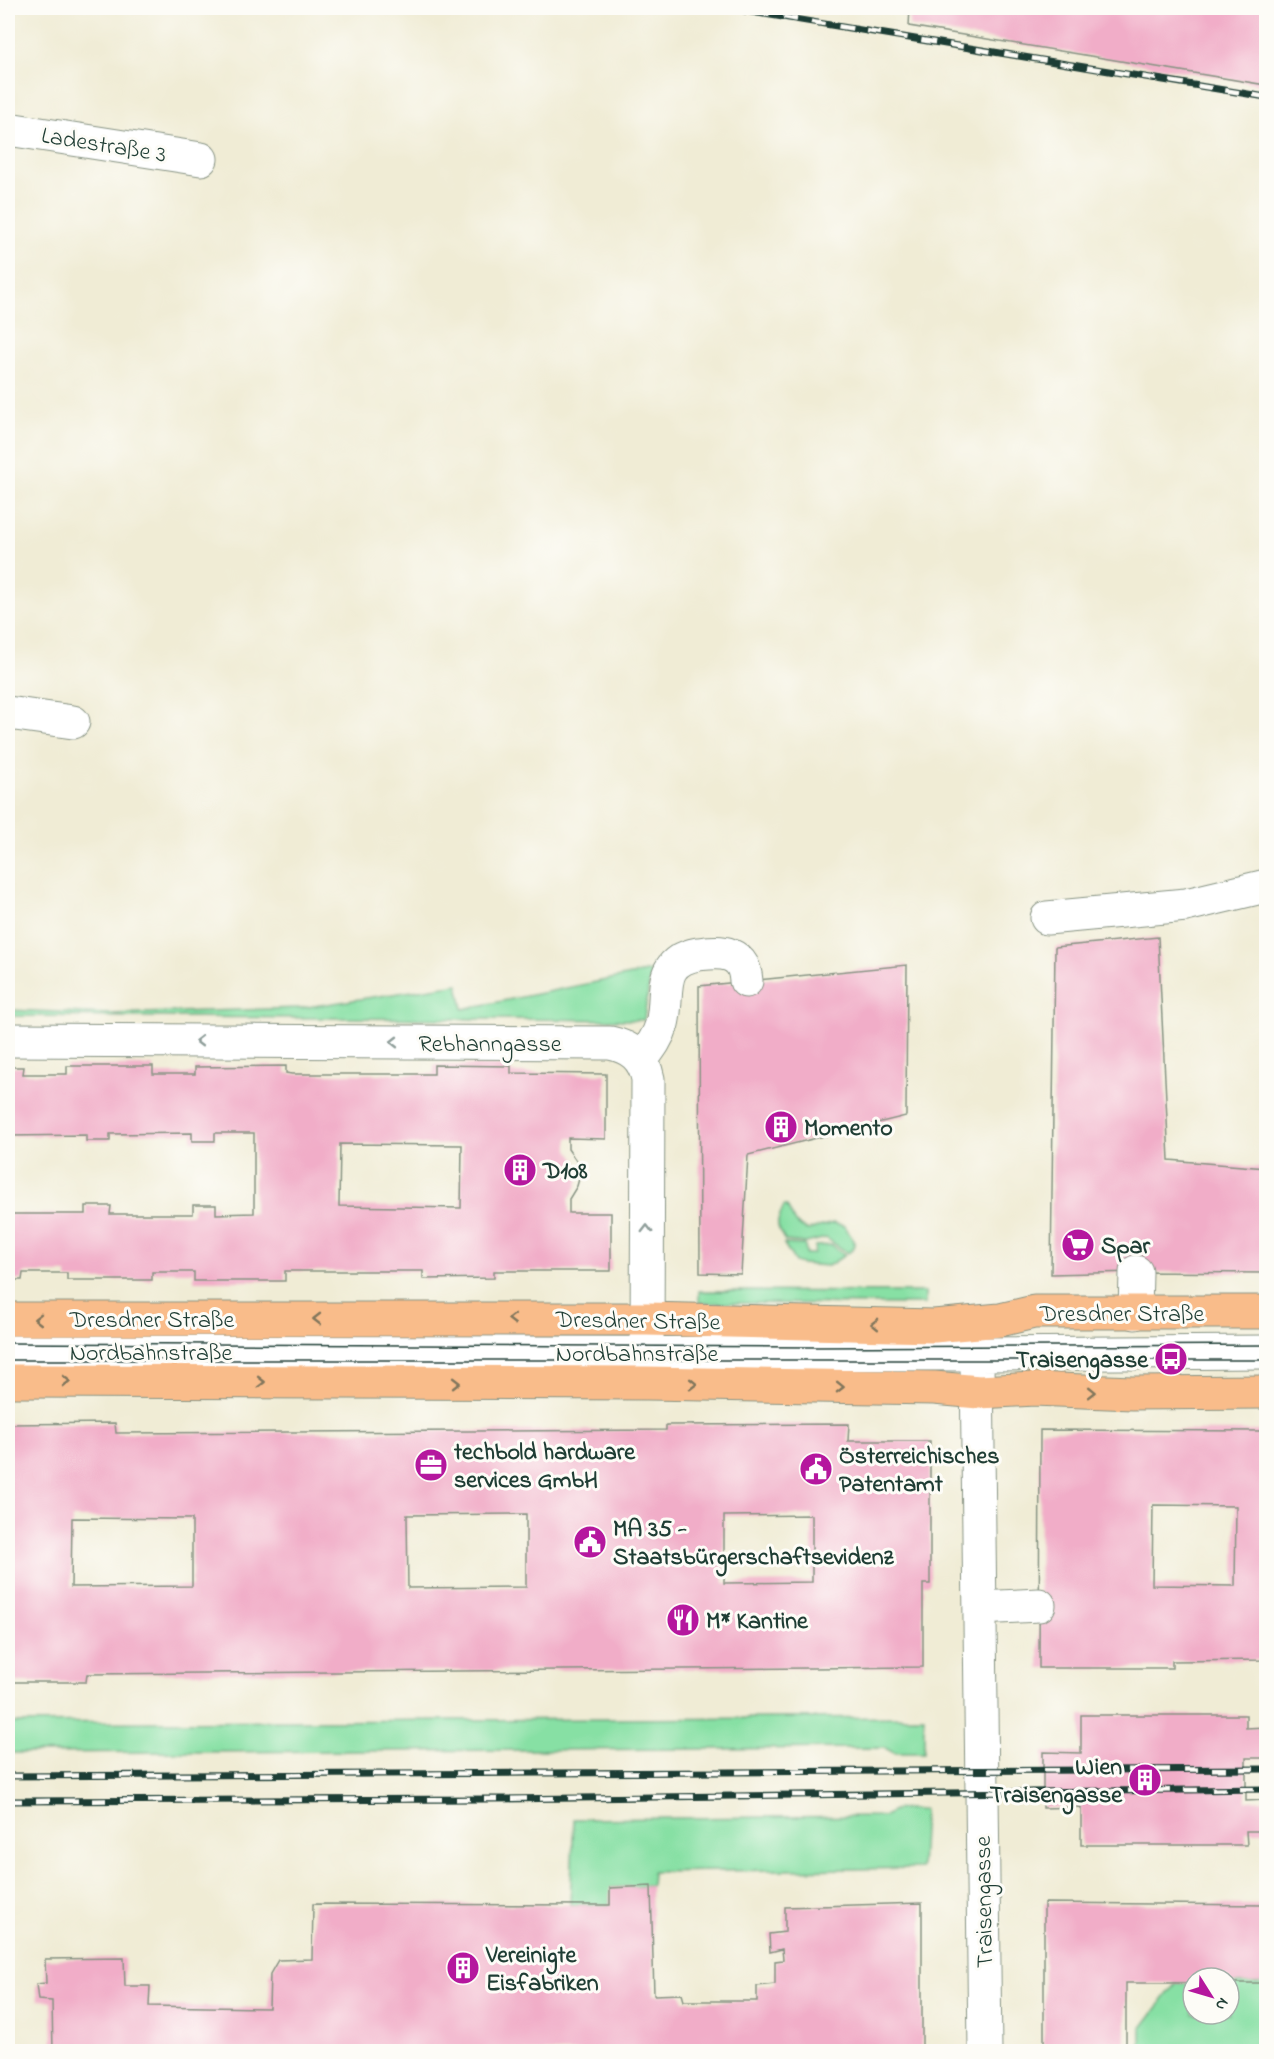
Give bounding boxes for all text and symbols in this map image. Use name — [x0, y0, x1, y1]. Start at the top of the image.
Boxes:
street label: Ladestraße 3 — [39, 119, 169, 174]
street label: Rebhanngasse — [419, 1028, 562, 1063]
one-way arrow — [195, 1035, 204, 1047]
one-way arrow — [390, 1036, 399, 1048]
building icon: Momento — [763, 1109, 799, 1145]
place label: Momento — [804, 1112, 893, 1147]
building icon: D108 — [502, 1152, 538, 1188]
place label: D108 — [542, 1155, 588, 1190]
one-way arrow — [641, 1225, 653, 1234]
supermarket icon: Spar — [1060, 1227, 1096, 1263]
place label: Spar — [1101, 1230, 1150, 1265]
street label: Dresdner Straße — [1039, 1298, 1205, 1333]
street label: Dresdner Straße — [69, 1304, 235, 1339]
street label: Dresdner Straße — [554, 1304, 721, 1341]
one-way arrow — [34, 1313, 43, 1325]
one-way arrow — [313, 1313, 322, 1325]
one-way arrow — [508, 1313, 517, 1325]
one-way arrow — [871, 1318, 880, 1330]
street label: Nordbahnstraße — [70, 1337, 232, 1372]
street label: Nordbahnstraße — [556, 1338, 718, 1373]
bus stop icon: Traisengasse — [1153, 1341, 1189, 1377]
place label: Traisengasse — [1016, 1344, 1149, 1380]
one-way arrow — [61, 1375, 70, 1387]
one-way arrow — [256, 1376, 265, 1388]
one-way arrow — [451, 1377, 460, 1389]
one-way arrow — [688, 1378, 697, 1391]
one-way arrow — [835, 1381, 844, 1393]
one-way arrow — [1088, 1386, 1097, 1398]
place label: techbold hardware services GmbH — [453, 1436, 636, 1499]
place label: Österreichisches Patentamt — [839, 1440, 999, 1503]
office icon: techbold hardware services GmbH — [413, 1447, 449, 1483]
public building icon: Österreichisches Patentamt — [798, 1451, 834, 1487]
place label: MA 35 - Staatsbürgerschaftsevidenz — [613, 1513, 895, 1577]
public building icon: MA 35 - Staatsbürgerschaftsevidenz — [572, 1524, 608, 1560]
restaurant icon: M* Kantine — [665, 1602, 701, 1638]
place label: M* Kantine — [706, 1605, 809, 1640]
place label: Wien Traisengasse — [990, 1751, 1123, 1815]
building icon: Wien Traisengasse — [1127, 1762, 1163, 1798]
street label: Traisengasse — [967, 1835, 1004, 1968]
place label: Vereinigte Eisfabriken — [485, 1939, 599, 2002]
building icon: Vereinigte Eisfabriken — [445, 1950, 481, 1986]
north arrow — [1181, 1966, 1241, 2026]
text: N — [1208, 1992, 1234, 2016]

